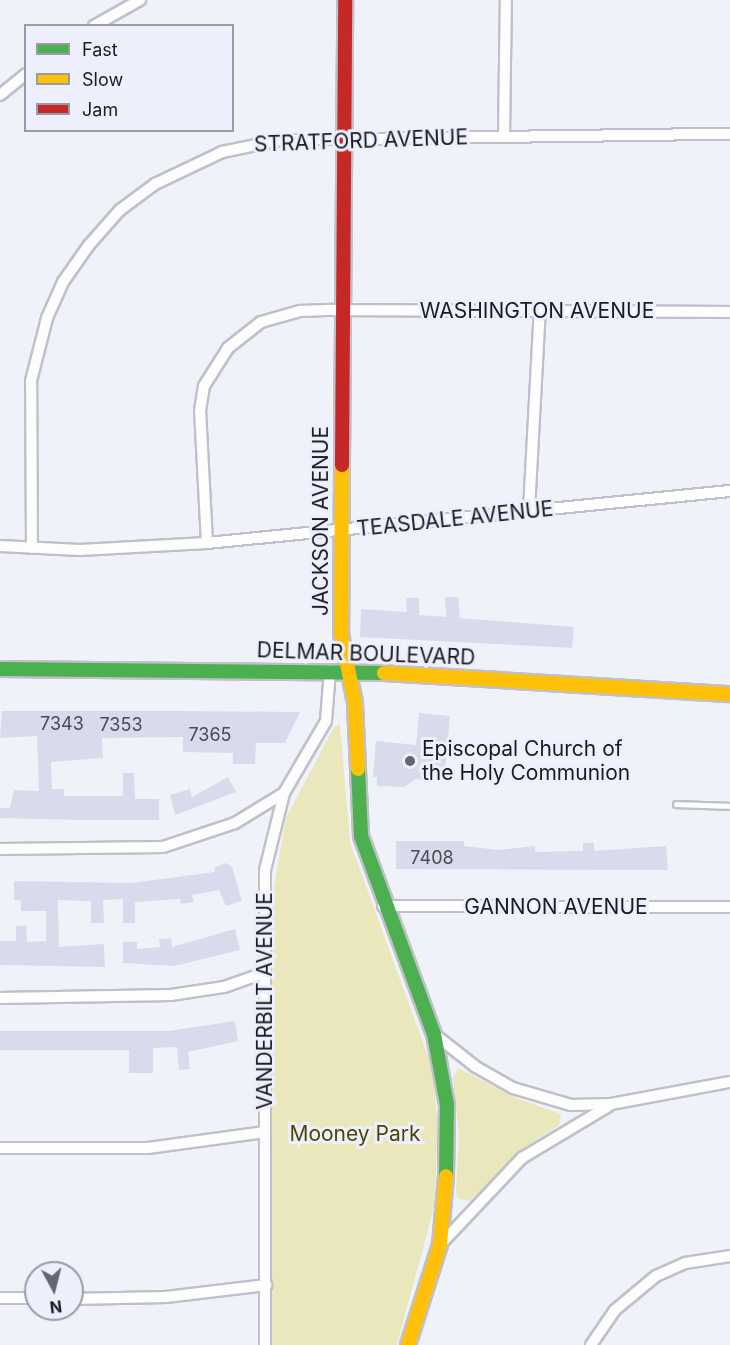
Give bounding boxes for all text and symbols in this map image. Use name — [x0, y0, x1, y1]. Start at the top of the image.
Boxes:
legend — [24, 24, 234, 132]
text: Fast — [82, 39, 118, 60]
text: Slow — [82, 69, 123, 90]
text: Jam — [82, 99, 118, 120]
street label: STRATFORD AVENUE — [254, 125, 468, 157]
street label: WASHINGTON AVENUE — [420, 298, 654, 324]
street label: JACKSON AVENUE — [308, 426, 334, 616]
street label: TEASDALE AVENUE — [355, 496, 555, 542]
street label: DELMAR BOULEVARD — [256, 638, 476, 670]
house number: 7343 — [40, 713, 84, 735]
house number: 7353 — [99, 714, 143, 736]
house number: 7365 — [188, 724, 232, 746]
place label: Episcopal Church of the Holy Communion — [422, 736, 630, 786]
marker: Episcopal Church of the Holy Communion — [403, 754, 417, 768]
house number: 7408 — [410, 847, 454, 869]
street label: VANDERBILT AVENUE — [252, 892, 278, 1110]
street label: GANNON AVENUE — [464, 894, 648, 920]
park label: Mooney Park — [289, 1121, 421, 1147]
north arrow — [24, 1261, 84, 1321]
text: N — [49, 1296, 63, 1318]

